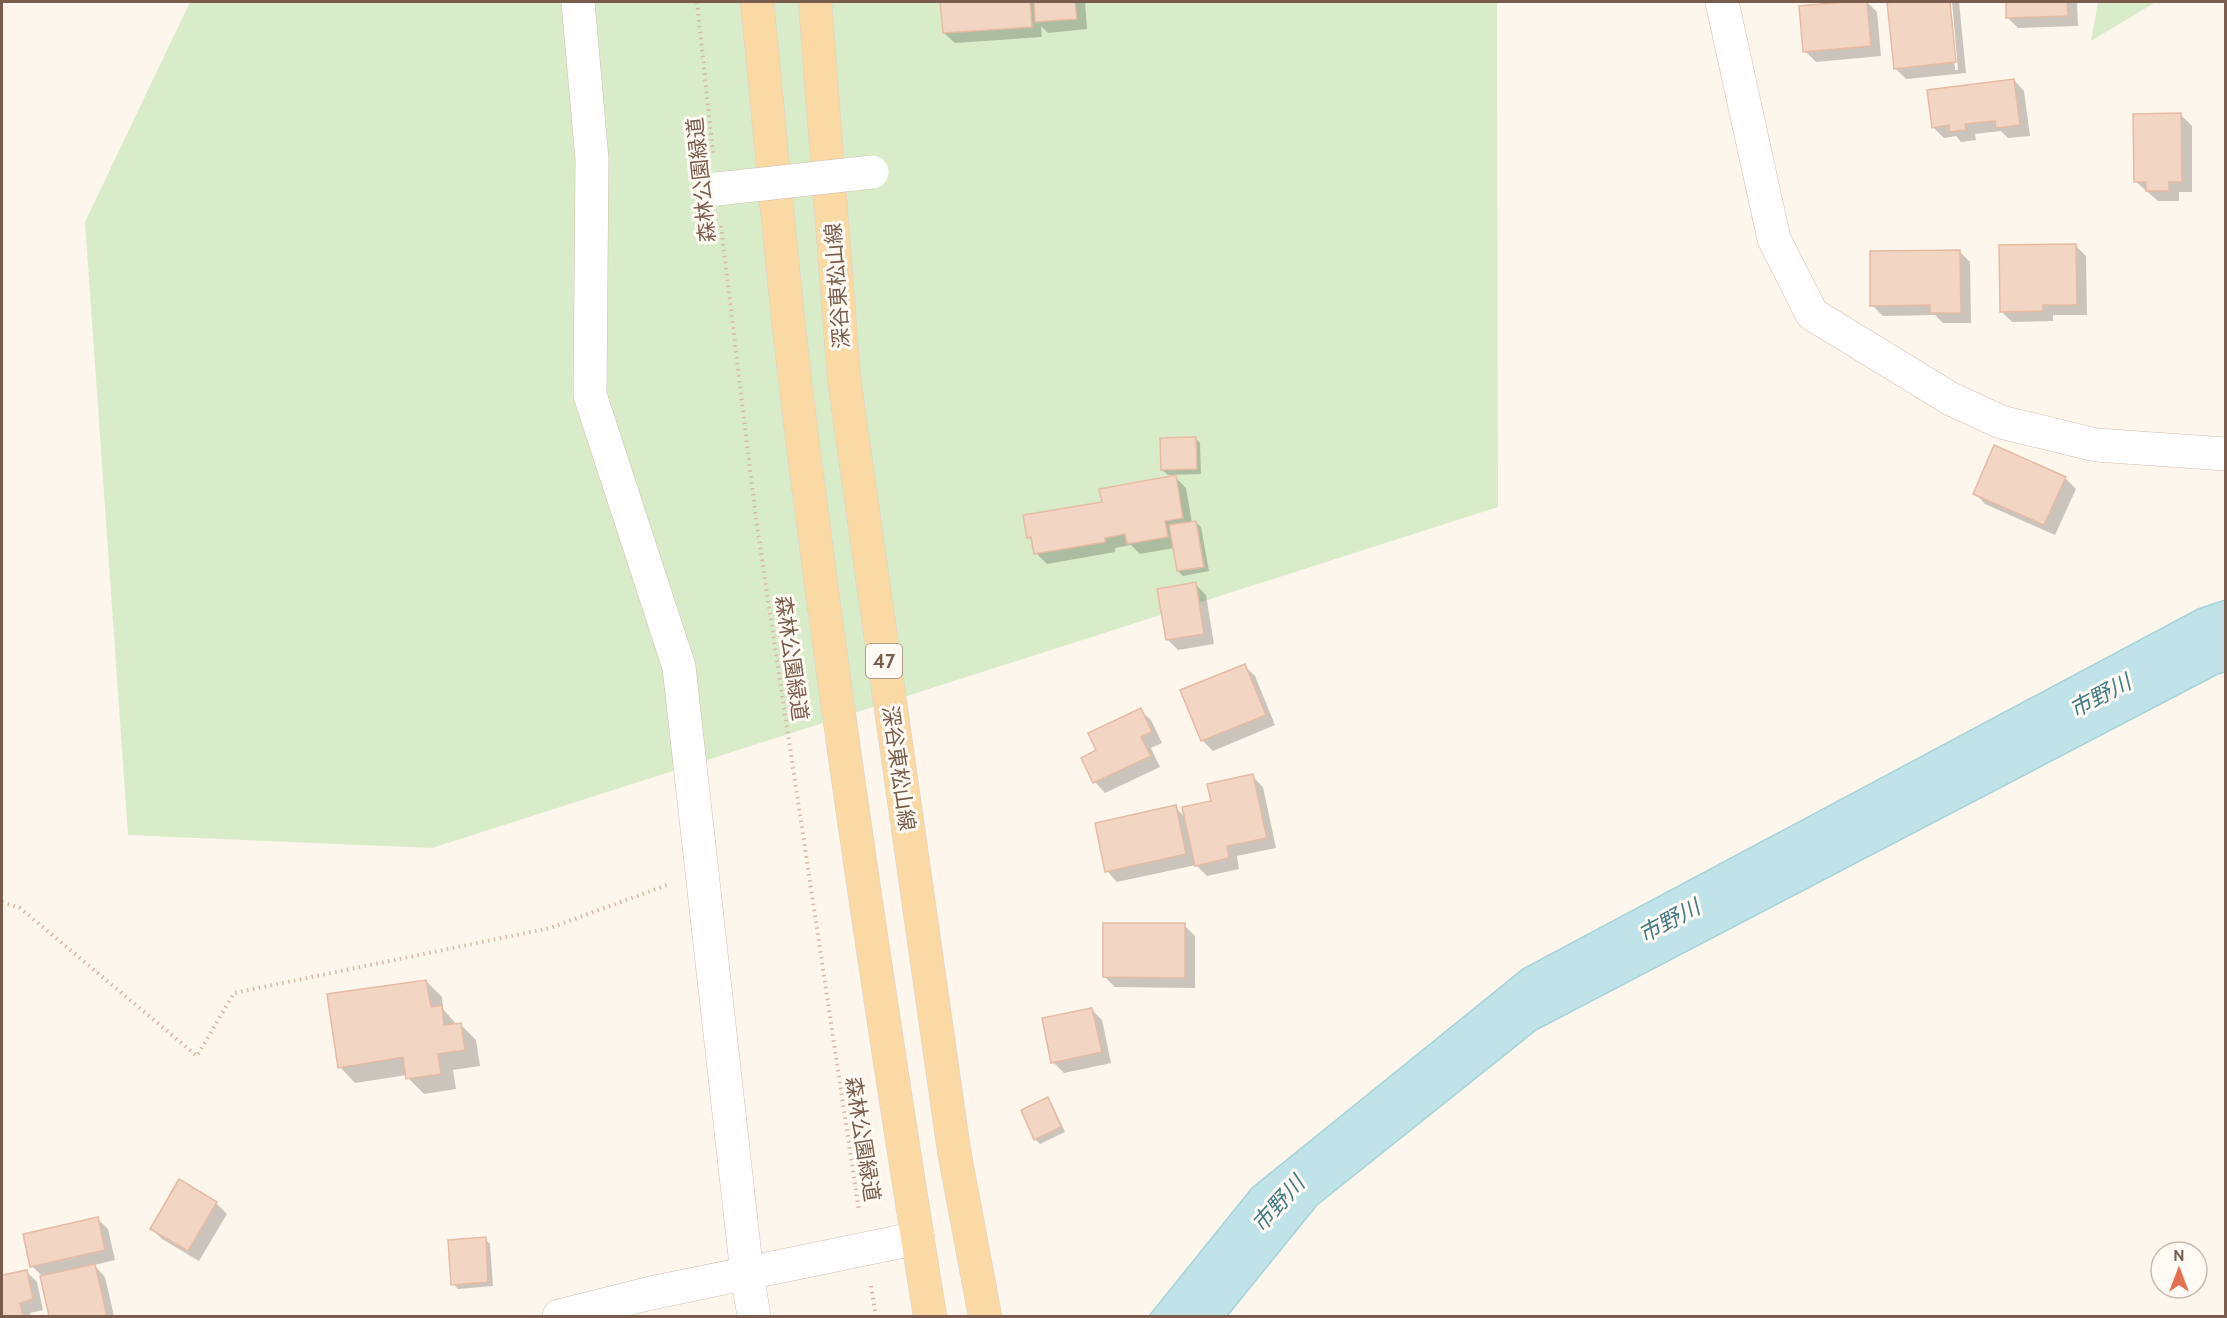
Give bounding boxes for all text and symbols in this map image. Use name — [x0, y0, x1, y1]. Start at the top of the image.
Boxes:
street label: 森林公園緑道 — [682, 116, 720, 244]
street label: 深谷東松山線 — [820, 222, 854, 350]
street label: 森林公園緑道 — [771, 594, 813, 722]
road number: 47 — [866, 644, 902, 678]
water label: 市野川 — [2065, 668, 2137, 723]
street label: 深谷東松山線 — [878, 704, 920, 832]
water label: 市野川 — [1634, 893, 1706, 948]
street label: 森林公園緑道 — [841, 1075, 885, 1203]
water label: 市野川 — [1246, 1169, 1311, 1238]
north arrow — [2149, 1240, 2209, 1300]
text: N — [2173, 1246, 2185, 1265]

